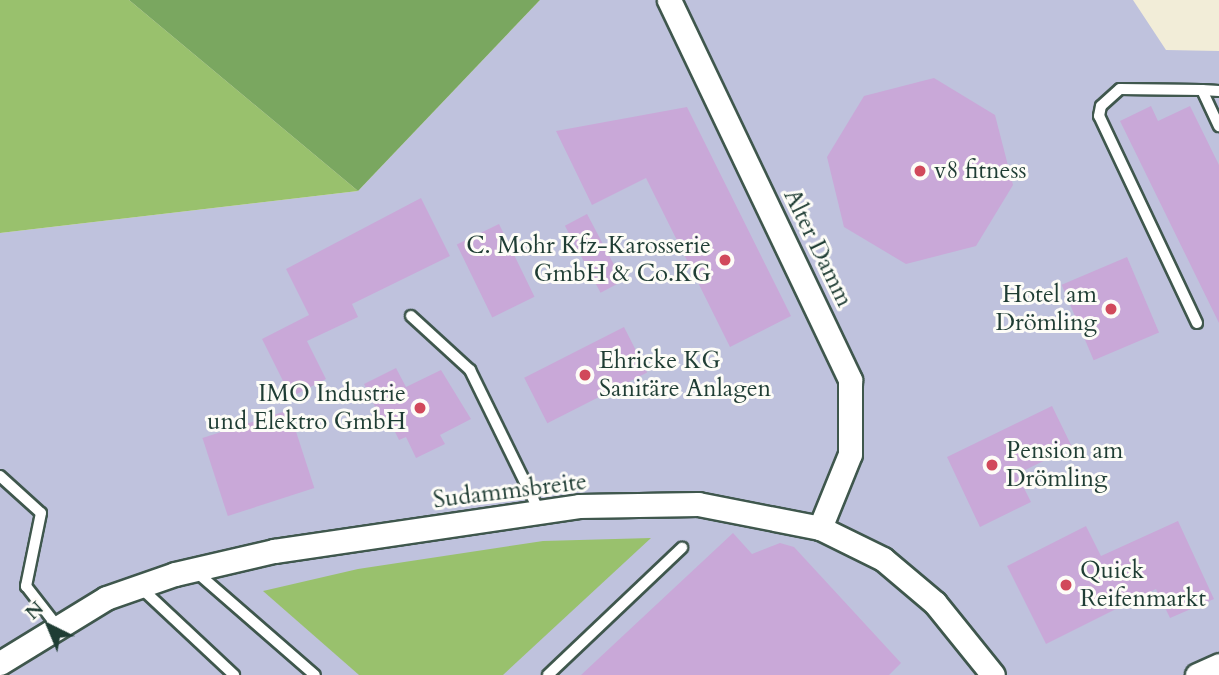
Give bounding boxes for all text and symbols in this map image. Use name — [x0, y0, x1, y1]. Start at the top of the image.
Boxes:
place label: v8 fitness — [934, 157, 1027, 185]
marker: v8 fitness — [912, 163, 928, 179]
street label: Alter Damm — [777, 184, 859, 312]
place label: C. Mohr Kfz-Karosserie GmbH & Co.KG — [466, 232, 711, 288]
marker: C. Mohr Kfz-Karosserie GmbH & Co.KG — [717, 252, 733, 268]
place label: Hotel am Drömling — [996, 281, 1097, 337]
marker: Hotel am Drömling — [1103, 301, 1119, 317]
place label: Ehricke KG Sanitäre Anlagen — [599, 347, 771, 403]
marker: Ehricke KG Sanitäre Anlagen — [577, 367, 593, 383]
place label: IMO Industrie und Elektro GmbH — [207, 380, 406, 436]
marker: IMO Industrie und Elektro GmbH — [412, 400, 428, 416]
place label: Pension am Drömling — [1006, 437, 1123, 493]
marker: Pension am Drömling — [984, 457, 1000, 473]
street label: Sudammsbreite — [431, 467, 589, 515]
place label: Quick Reifenmarkt — [1080, 557, 1206, 613]
marker: Quick Reifenmarkt — [1058, 577, 1074, 593]
north arrow — [14, 591, 84, 661]
text: N — [20, 596, 50, 626]

